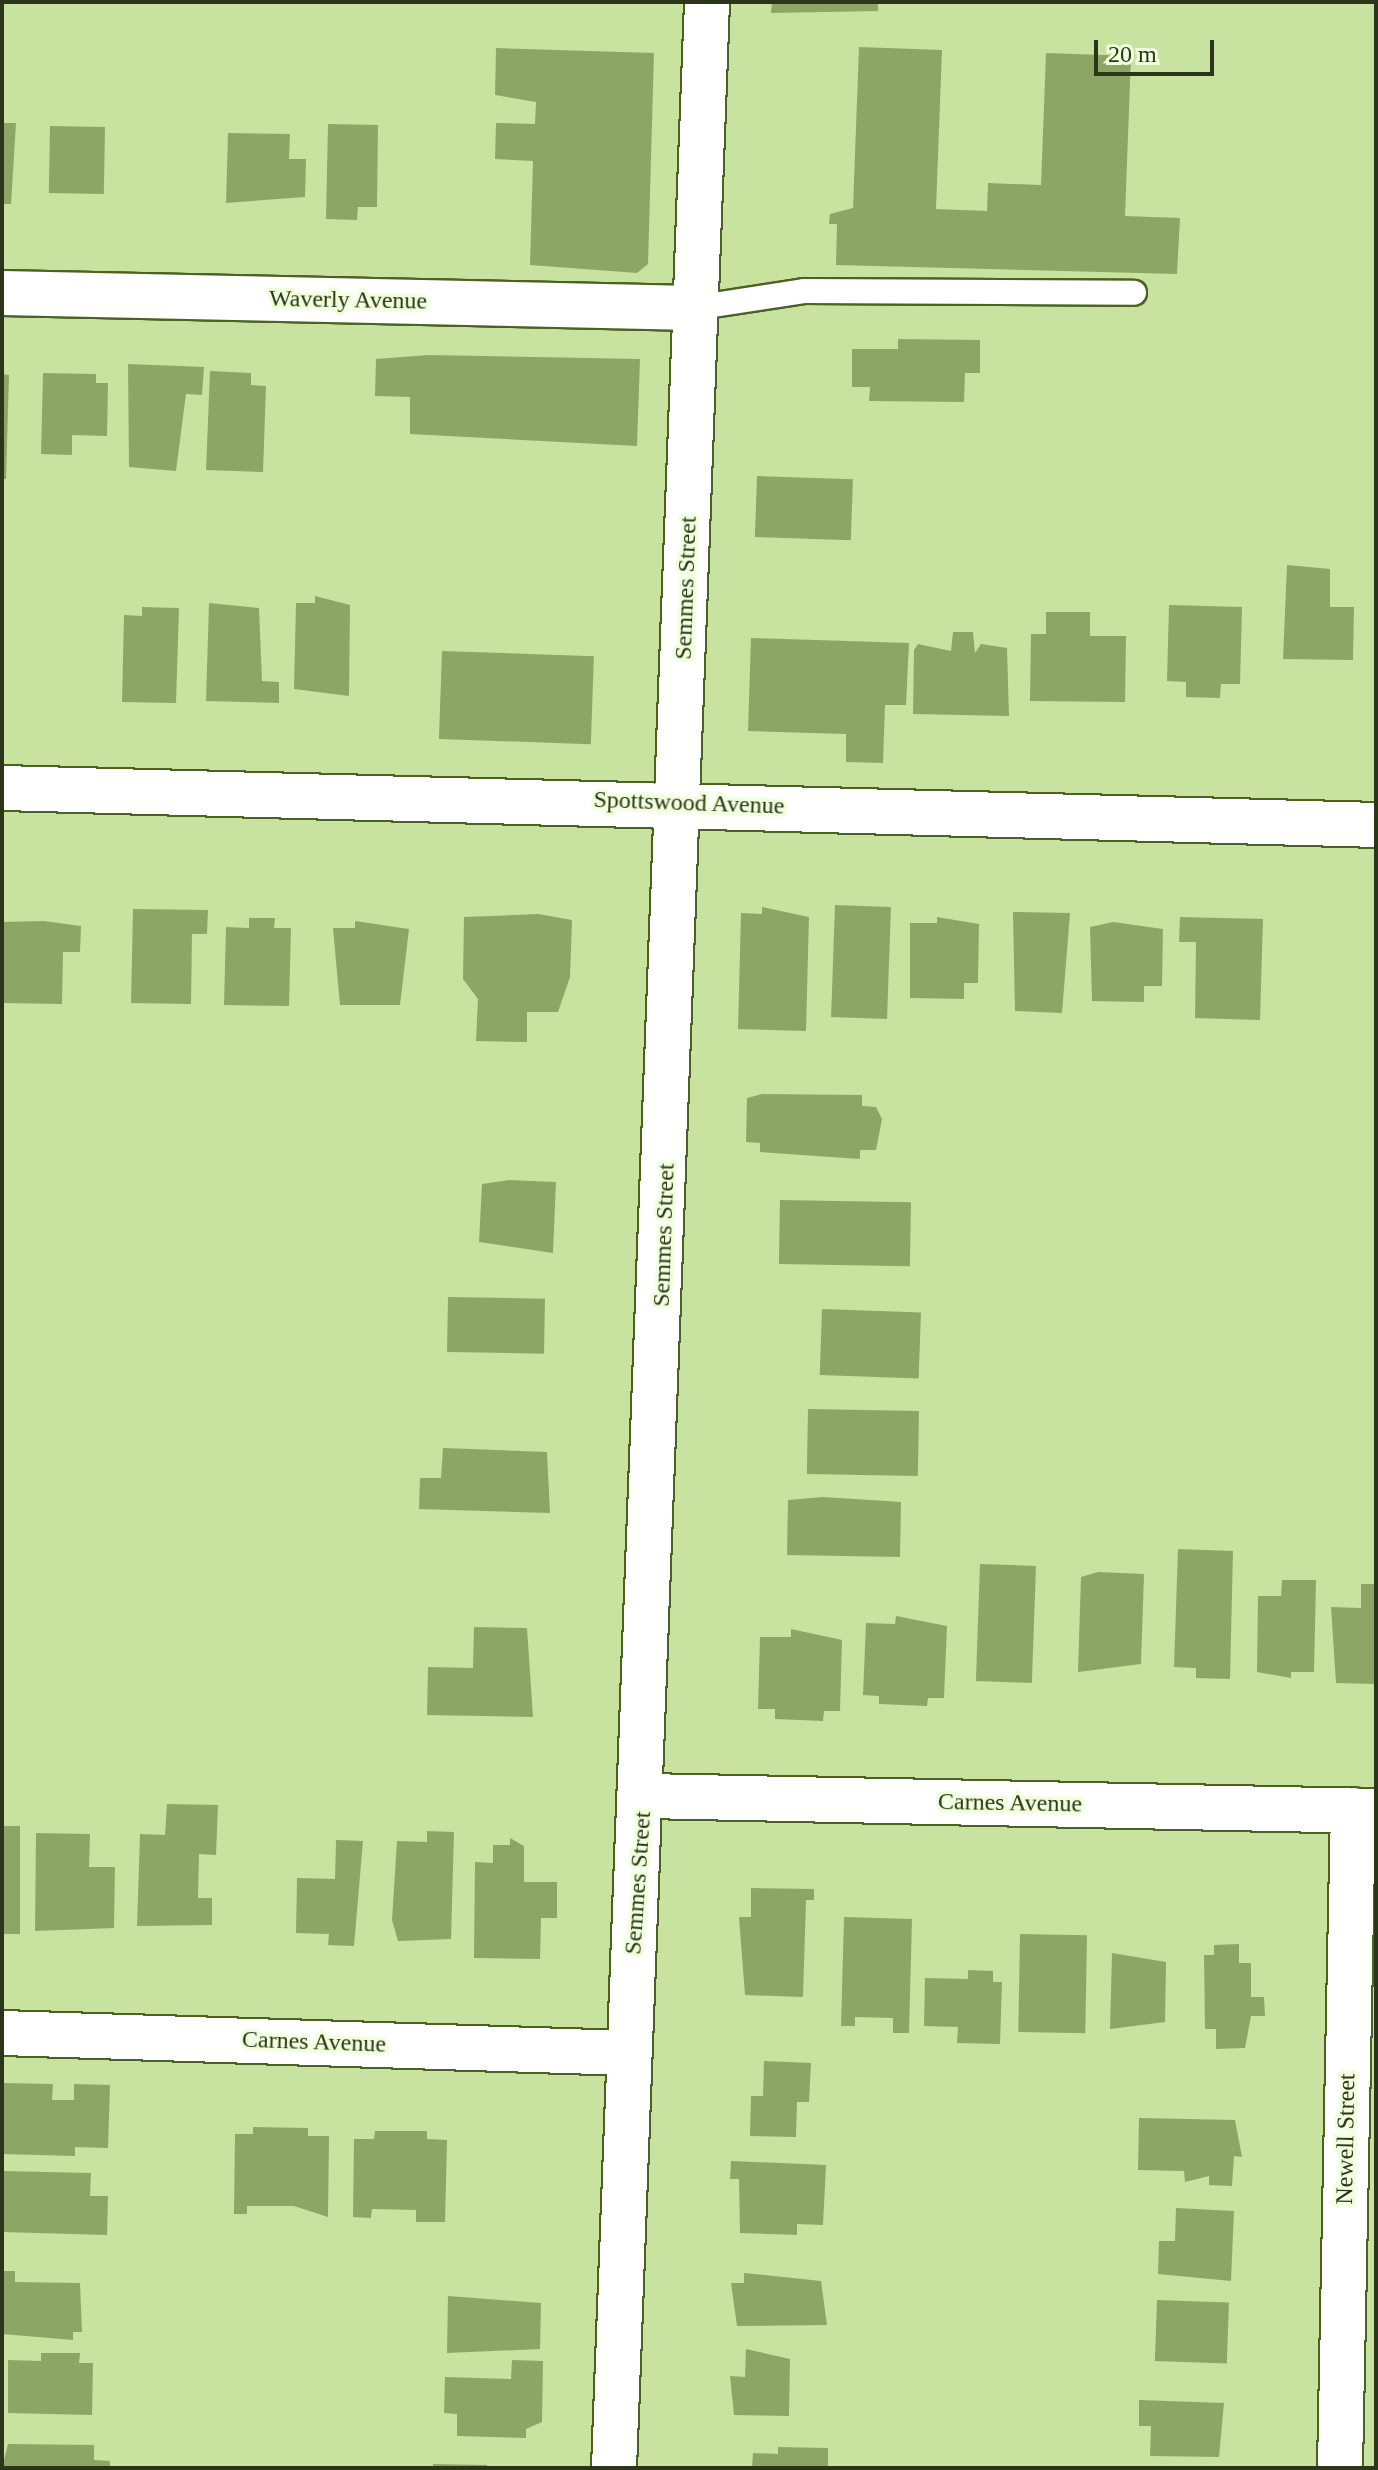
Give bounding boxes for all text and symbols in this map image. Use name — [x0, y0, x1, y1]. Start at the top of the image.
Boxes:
scale bar — [1098, 24, 1218, 74]
text: 20 m — [1108, 41, 1157, 67]
street label: Waverly Avenue — [268, 284, 428, 316]
street label: Semmes Street — [669, 516, 703, 660]
street label: Spottswood Avenue — [592, 785, 786, 821]
street label: Semmes Street — [647, 1163, 681, 1307]
street label: Carnes Avenue — [937, 1787, 1083, 1819]
street label: Semmes Street — [619, 1811, 657, 1955]
street label: Carnes Avenue — [241, 2025, 387, 2059]
street label: Newell Street — [1330, 2073, 1362, 2205]

